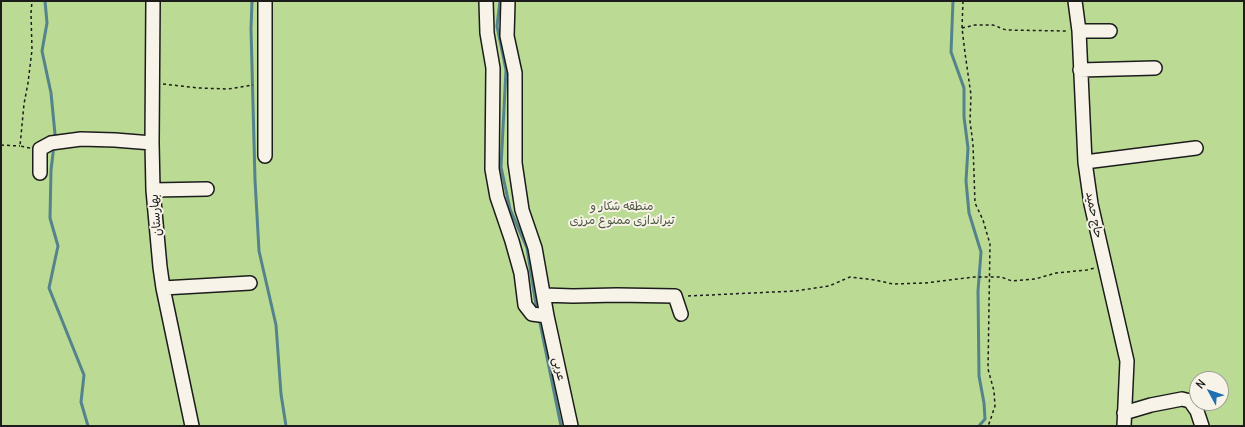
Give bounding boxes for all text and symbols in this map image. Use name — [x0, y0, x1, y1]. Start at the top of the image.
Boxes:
street label: حاج حمید — [1082, 191, 1106, 239]
street label: بهارستان — [147, 193, 165, 237]
park label: منطقه شکار و تیراندازی ممنوع مرزی — [570, 200, 674, 228]
street label: عربی — [549, 356, 569, 382]
north arrow — [1189, 371, 1229, 411]
text: N — [1193, 377, 1208, 391]

